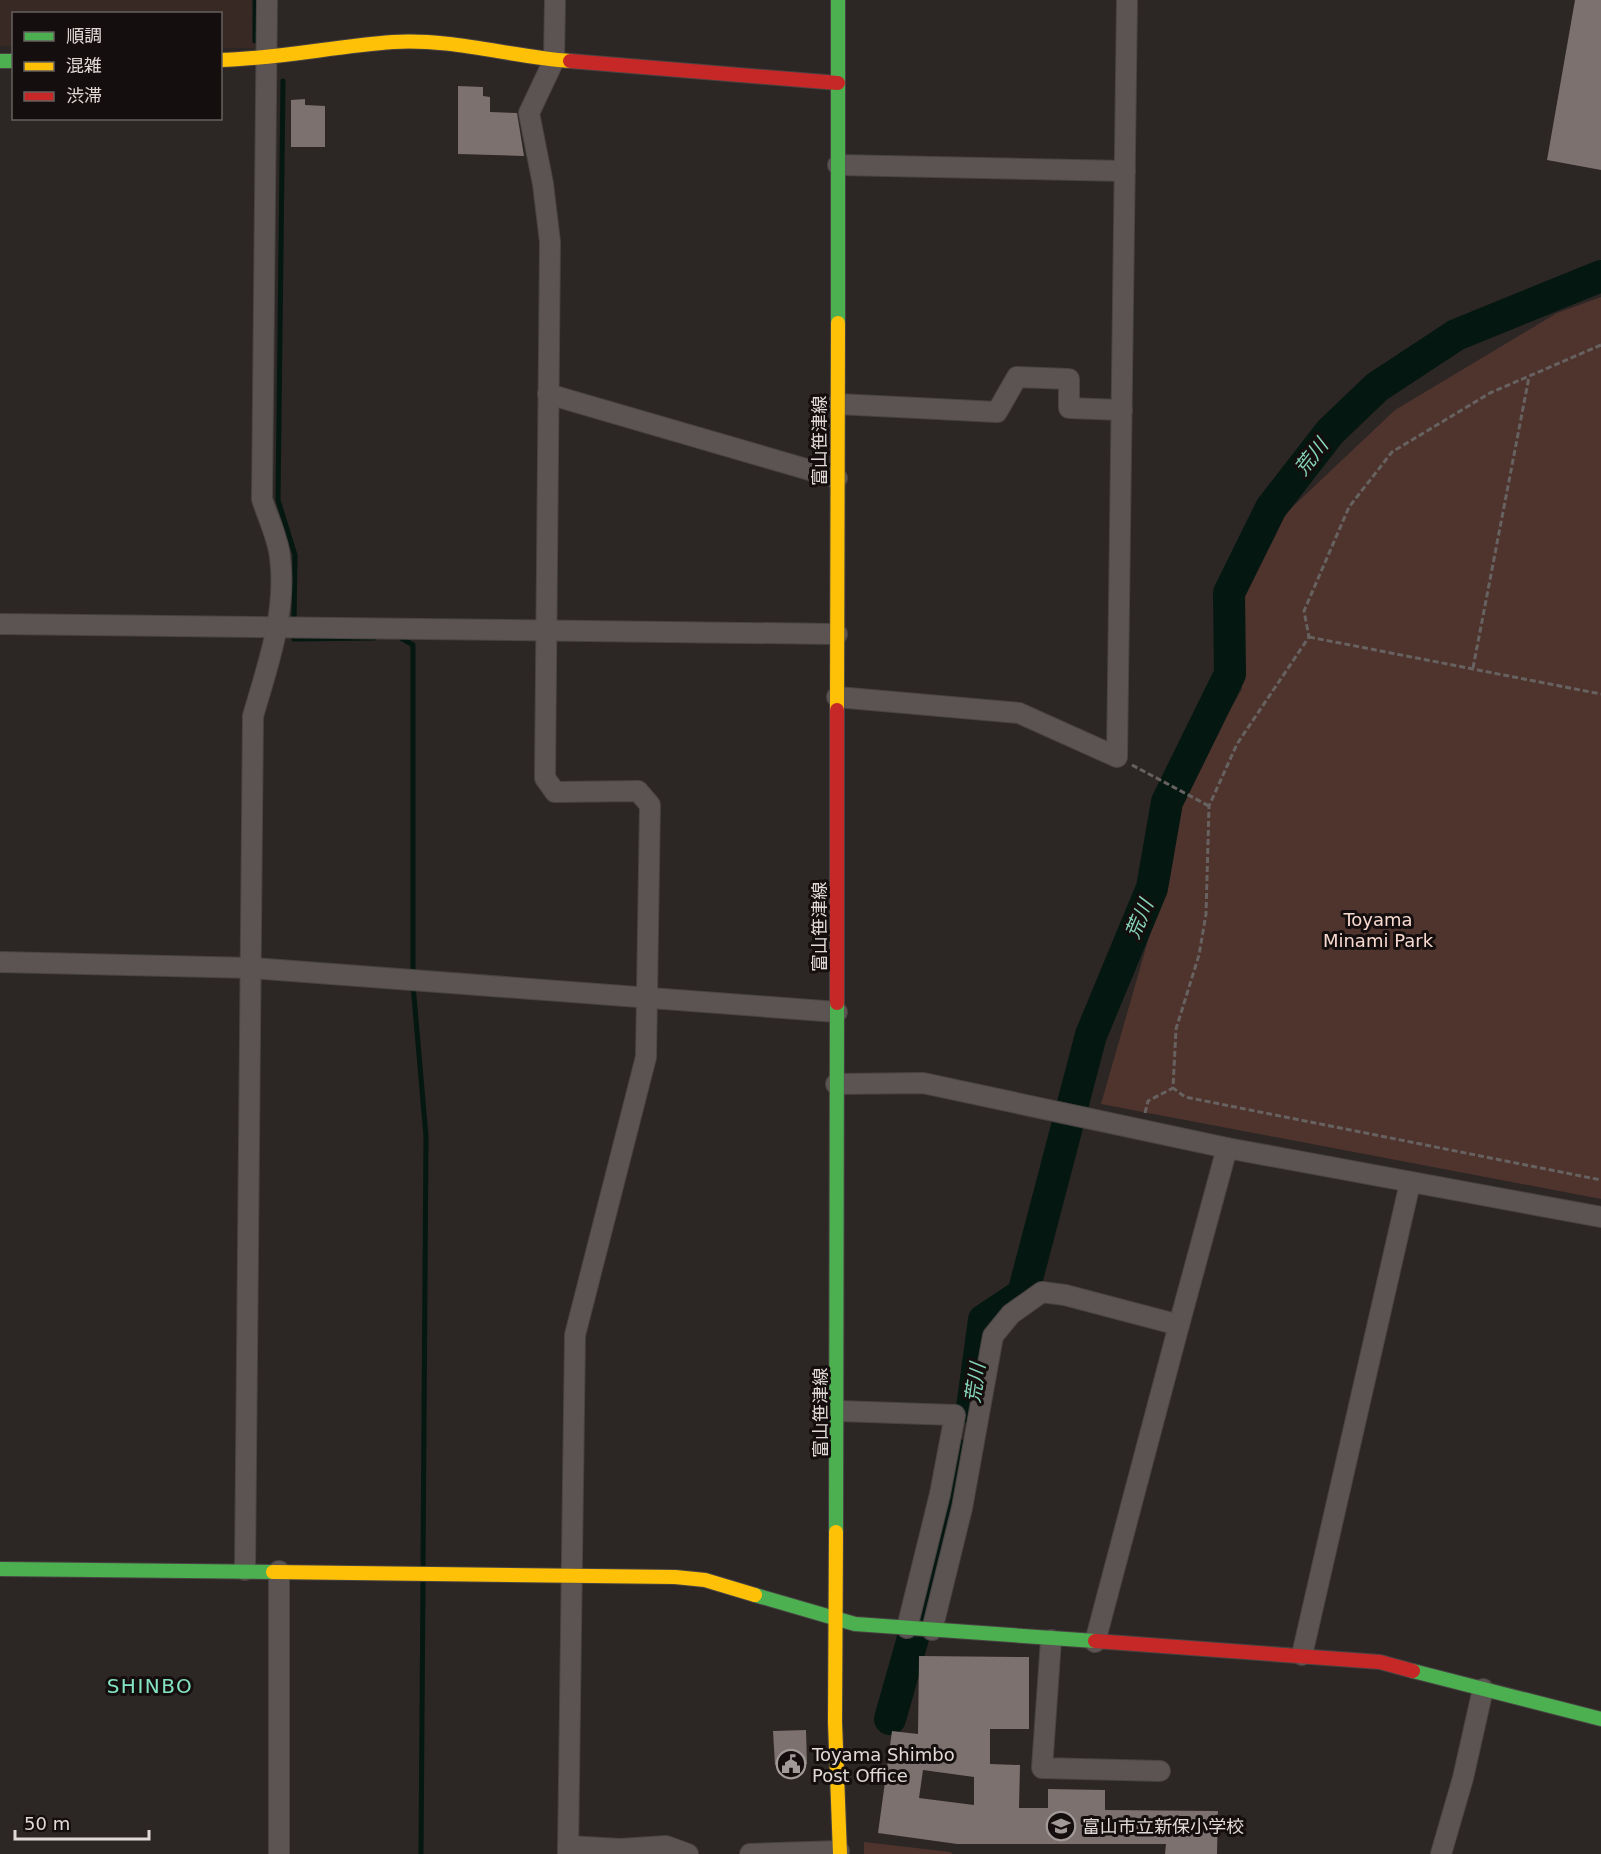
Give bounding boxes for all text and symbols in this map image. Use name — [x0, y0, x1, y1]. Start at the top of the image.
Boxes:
legend — [12, 12, 222, 120]
text: 順調 — [66, 25, 102, 46]
text: 混雑 — [66, 55, 102, 76]
text: 渋滞 — [66, 85, 102, 106]
street label: 富山笹津線 — [809, 396, 830, 486]
water label: 荒川 — [1289, 432, 1334, 480]
street label: 富山笹津線 — [809, 882, 830, 972]
water label: 荒川 — [1120, 894, 1159, 942]
park label: Toyama Minami Park — [1323, 909, 1434, 951]
water label: 荒川 — [960, 1360, 990, 1404]
street label: 富山笹津線 — [810, 1368, 831, 1458]
district label: SHINBO — [107, 1674, 193, 1698]
place label: Toyama Shimbo Post Office — [811, 1744, 955, 1786]
public building icon: Toyama Shimbo Post Office — [775, 1748, 807, 1780]
scale bar — [15, 1803, 148, 1841]
school or university icon: 富山市立新保小学校 — [1045, 1810, 1077, 1842]
text: 50 m — [24, 1813, 70, 1834]
place label: 富山市立新保小学校 — [1082, 1816, 1244, 1837]

